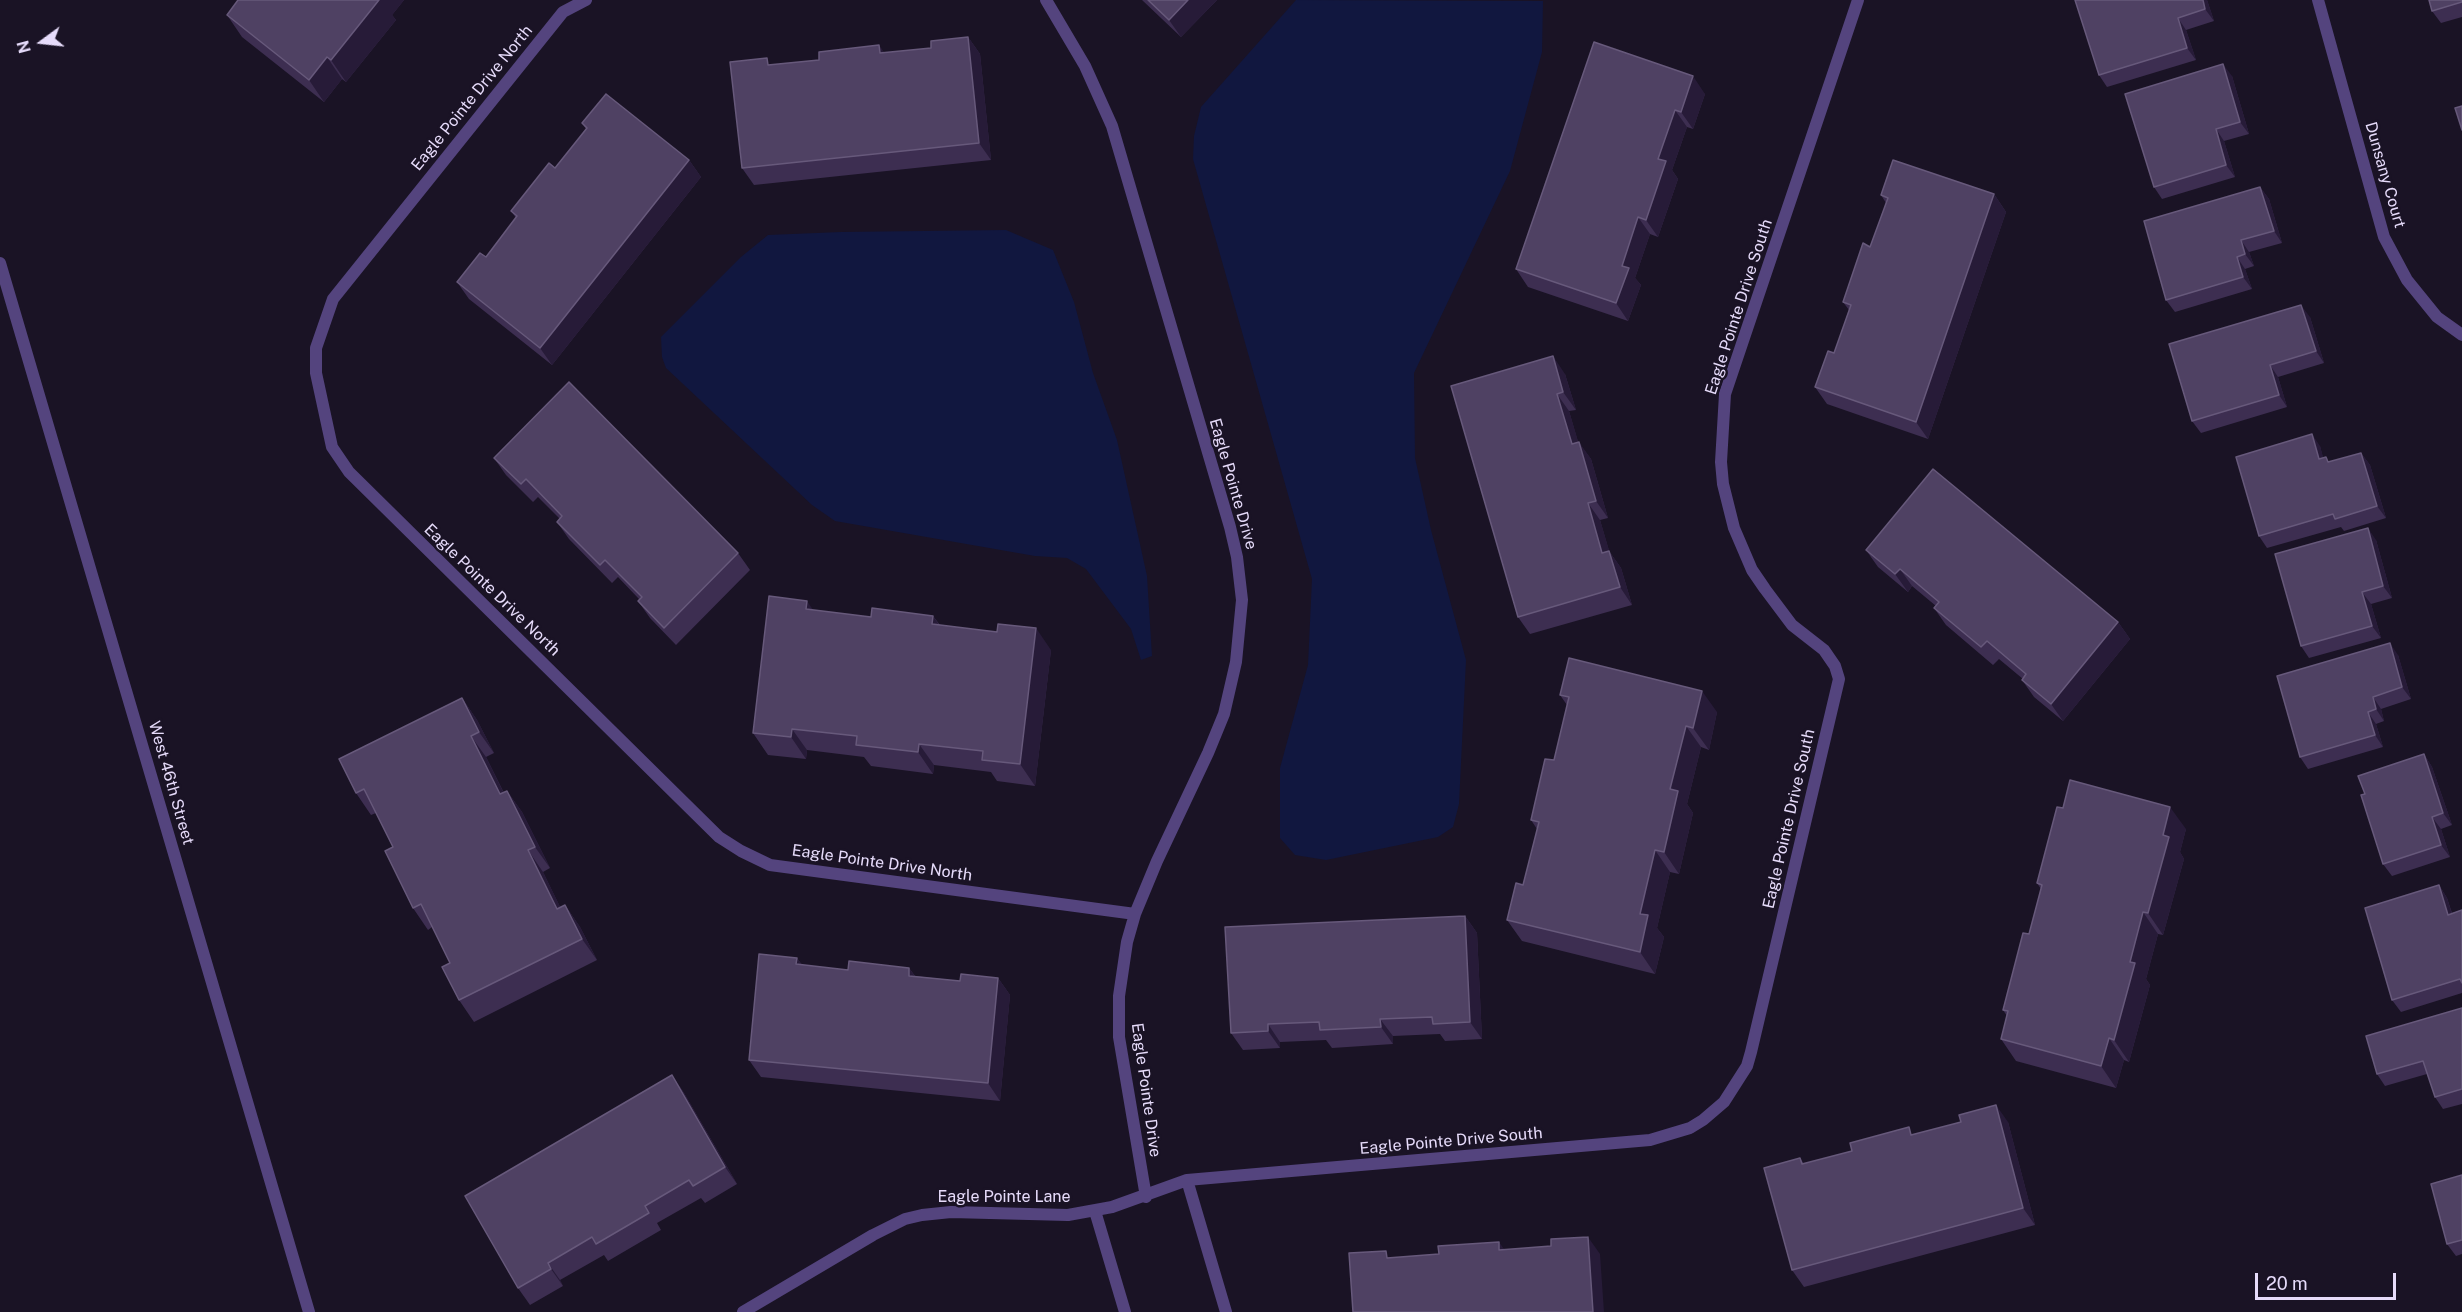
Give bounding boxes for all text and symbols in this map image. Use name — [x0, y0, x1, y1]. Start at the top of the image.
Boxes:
north arrow — [12, 12, 72, 72]
street label: Eagle Pointe Drive North — [407, 21, 537, 175]
text: N — [13, 38, 35, 55]
street label: Dunsany Court — [2361, 120, 2409, 230]
street label: Eagle Pointe Drive South — [1701, 217, 1777, 397]
street label: Eagle Pointe Drive — [1205, 416, 1261, 552]
street label: Eagle Pointe Drive North — [420, 520, 564, 660]
street label: West 46th Street — [144, 719, 198, 847]
street label: Eagle Pointe Drive South — [1759, 727, 1819, 911]
street label: Eagle Pointe Drive North — [791, 841, 973, 885]
street label: Eagle Pointe Drive — [1127, 1022, 1165, 1158]
street label: Eagle Pointe Drive South — [1359, 1123, 1543, 1159]
street label: Eagle Pointe Lane — [937, 1187, 1071, 1207]
scale bar — [2258, 1261, 2399, 1299]
text: 20 m — [2266, 1273, 2308, 1294]

